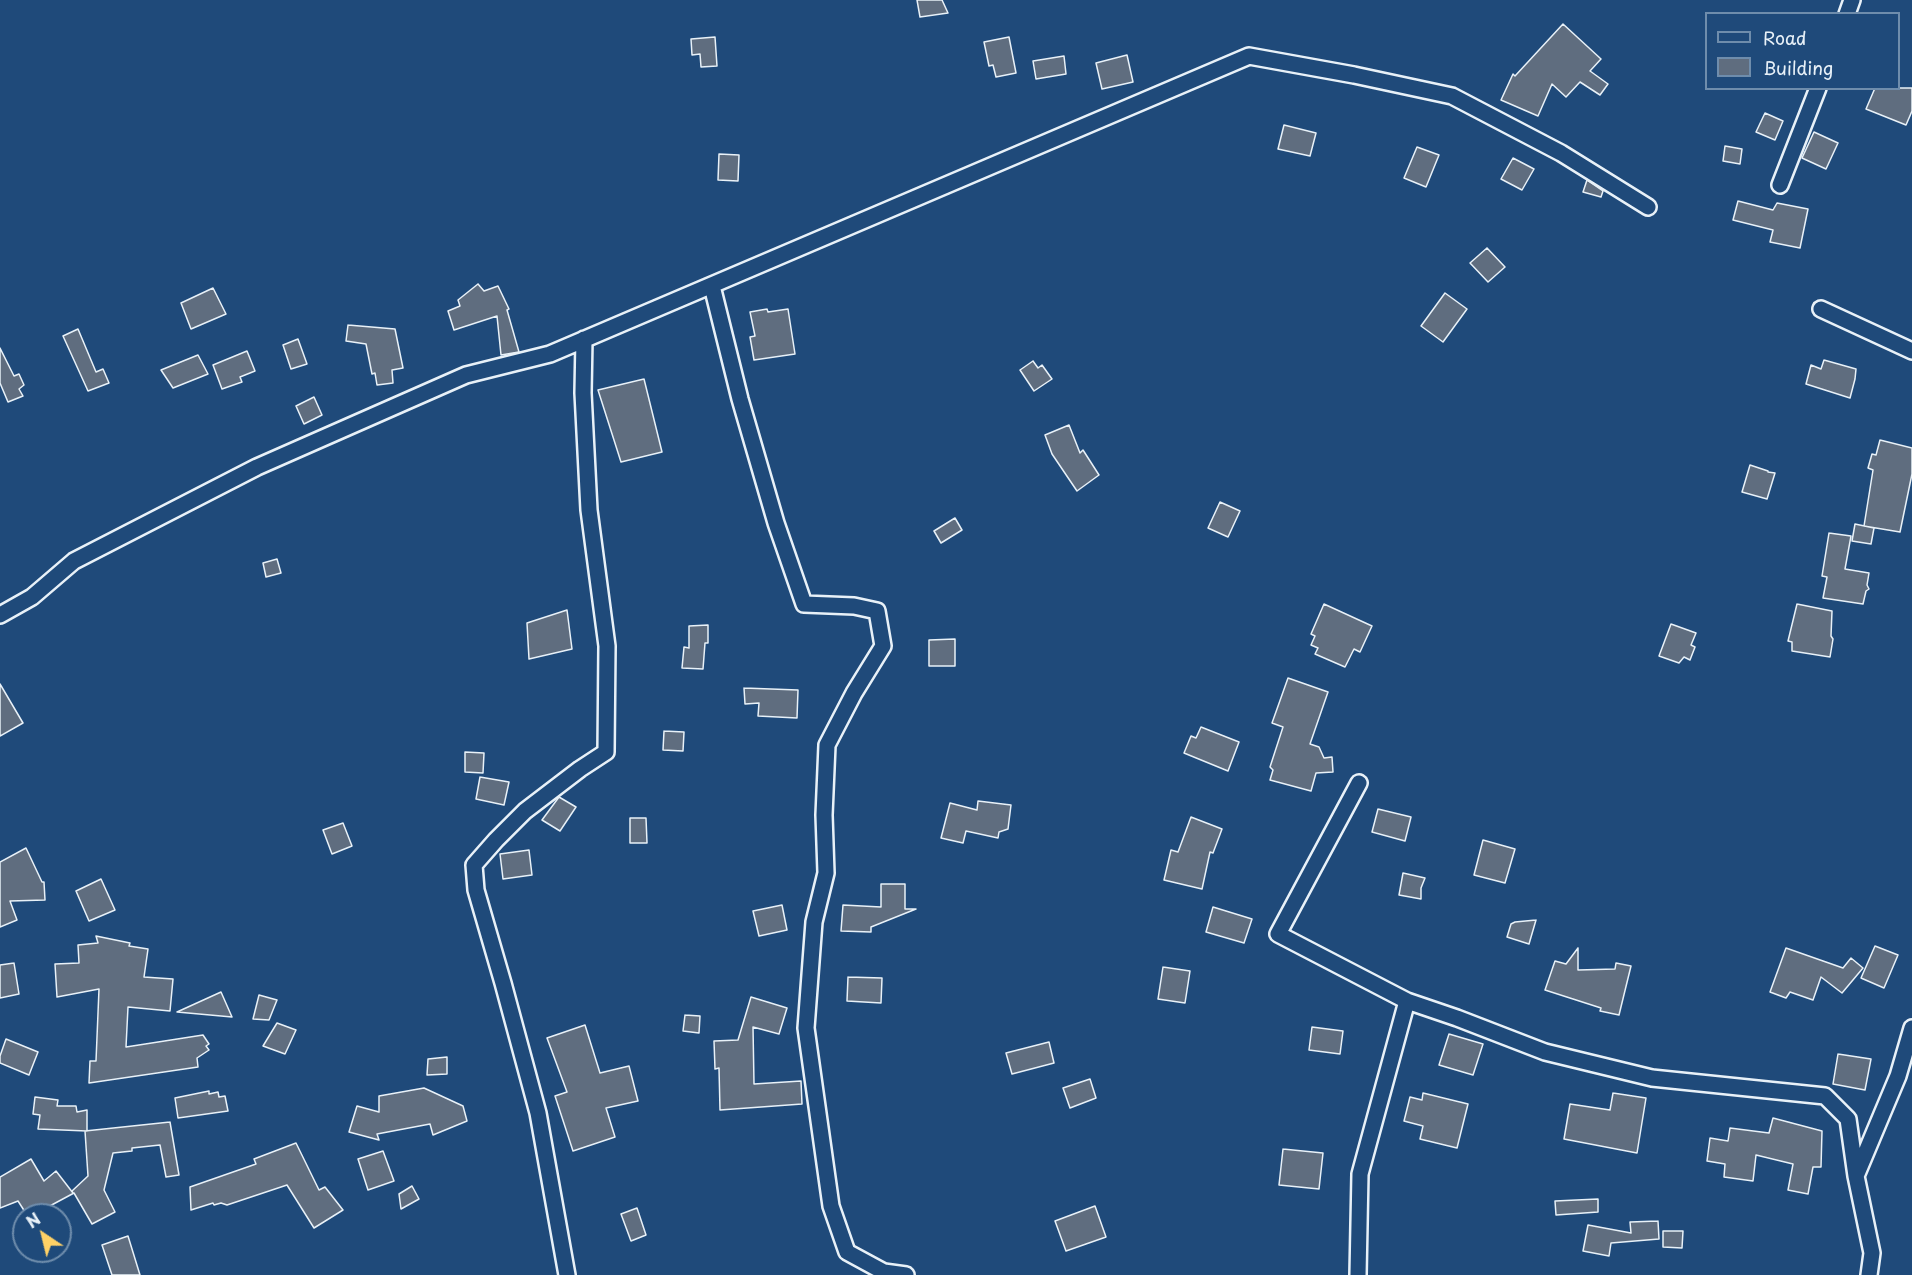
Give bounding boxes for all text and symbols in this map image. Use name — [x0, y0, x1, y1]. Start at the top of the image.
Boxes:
legend — [1705, 12, 1900, 90]
text: Road — [1763, 24, 1807, 51]
text: Building — [1763, 54, 1833, 81]
north arrow — [12, 1203, 72, 1263]
text: N — [21, 1206, 45, 1233]

